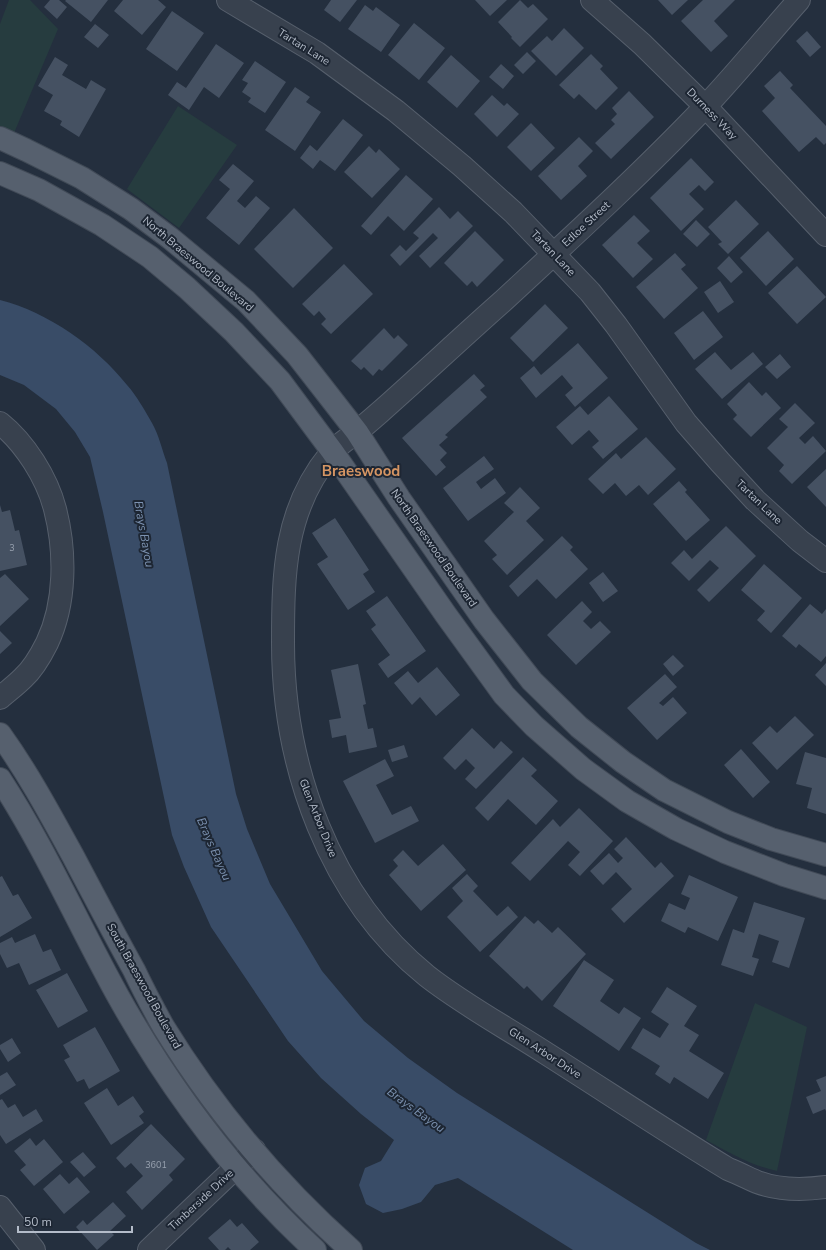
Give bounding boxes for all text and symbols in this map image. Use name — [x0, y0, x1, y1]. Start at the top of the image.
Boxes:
street label: Tartan Lane — [275, 25, 333, 69]
street label: Durness Way — [683, 85, 741, 143]
street label: Edloe Street — [559, 198, 613, 250]
street label: North Braeswood Boulevard — [139, 213, 257, 315]
street label: Tartan Lane — [527, 227, 579, 279]
district label: Braeswood — [322, 461, 400, 481]
street label: Tartan Lane — [733, 476, 785, 528]
street label: North Braeswood Boulevard — [388, 486, 480, 610]
water label: Brays Bayou — [130, 499, 158, 569]
house number: 3 — [9, 542, 15, 554]
street label: Glen Arbor Drive — [295, 777, 341, 860]
water label: Brays Bayou — [193, 815, 235, 883]
street label: South Braeswood Boulevard — [103, 921, 185, 1051]
street label: Glen Arbor Drive — [506, 1024, 584, 1082]
water label: Brays Bayou — [384, 1084, 448, 1136]
house number: 3601 — [145, 1159, 167, 1171]
street label: Timberside Drive — [165, 1166, 237, 1234]
scale bar — [18, 1208, 132, 1234]
text: 50 m — [24, 1214, 52, 1230]

